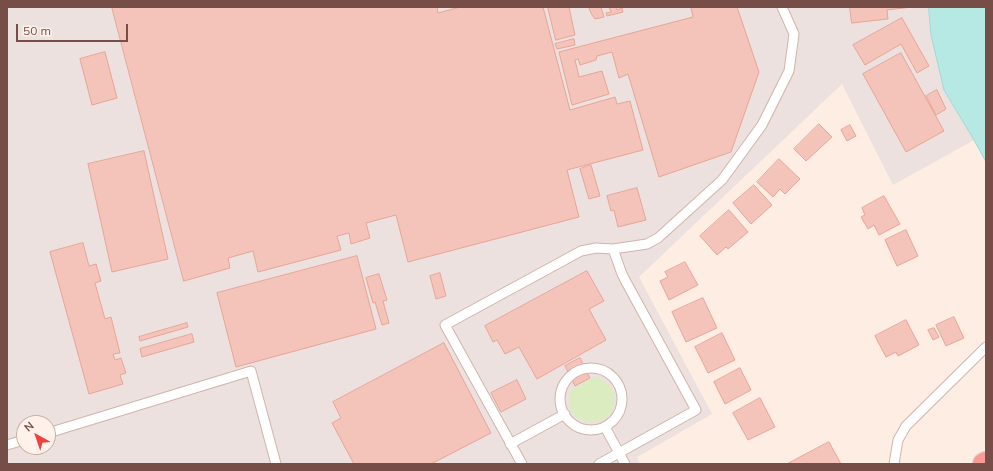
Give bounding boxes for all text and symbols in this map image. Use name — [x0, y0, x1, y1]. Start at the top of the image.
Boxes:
scale bar — [18, 16, 130, 42]
text: 50 m — [23, 23, 51, 38]
north arrow — [16, 415, 56, 455]
text: N — [21, 419, 37, 435]

